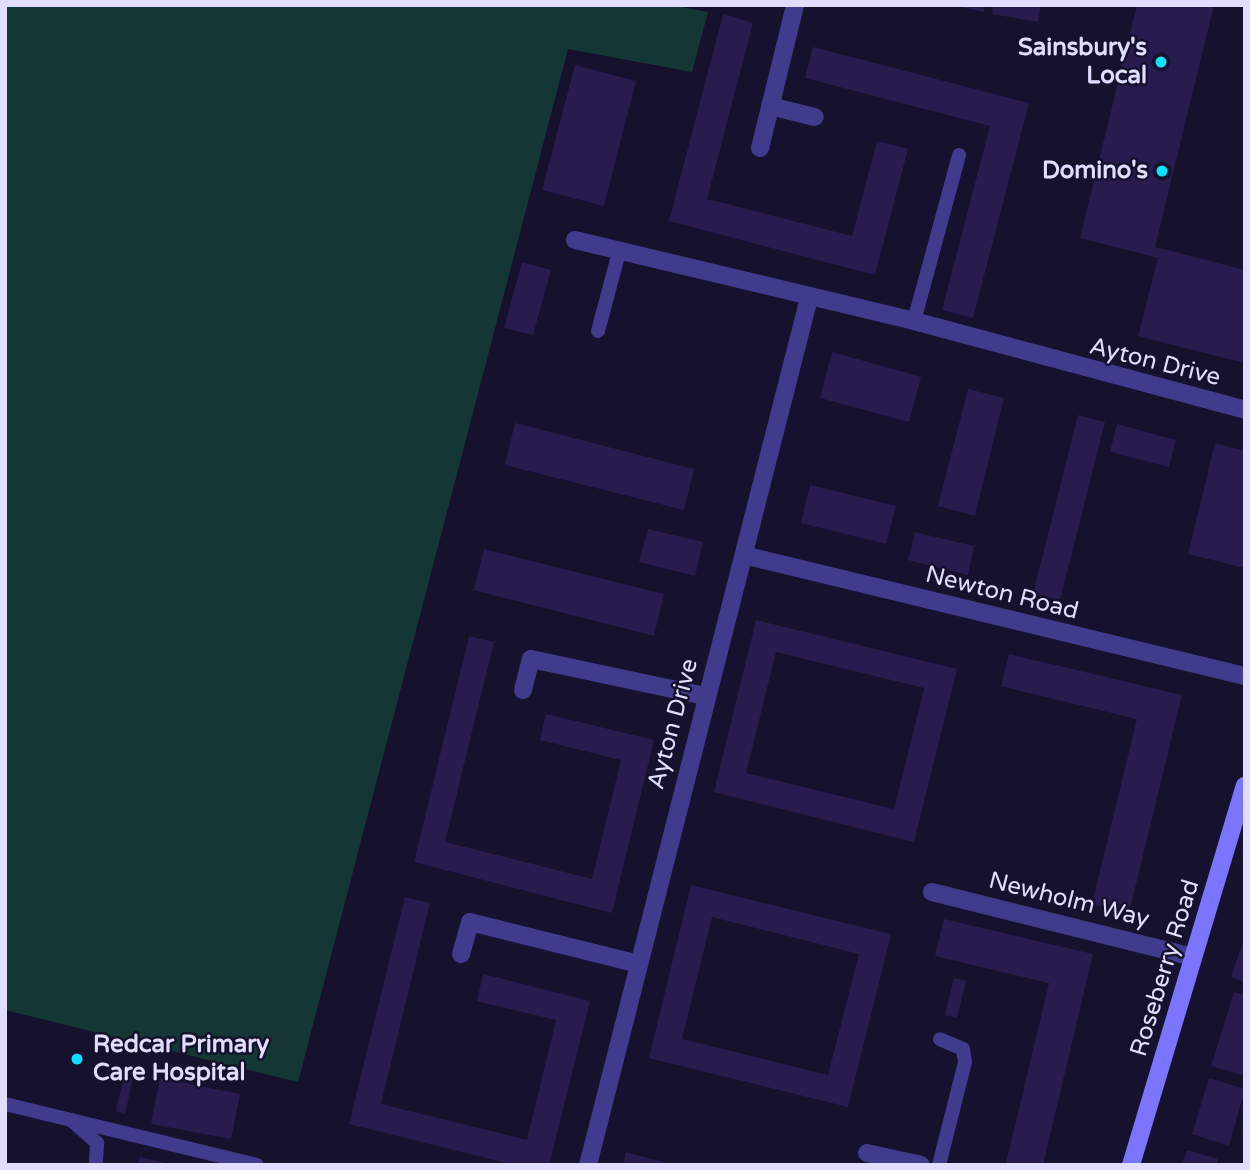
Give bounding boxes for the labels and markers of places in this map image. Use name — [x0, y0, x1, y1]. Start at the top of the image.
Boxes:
place label: Sainsbury's Local — [1018, 34, 1147, 90]
marker: Sainsbury's Local — [1153, 54, 1169, 70]
place label: Domino's — [1042, 157, 1148, 185]
marker: Domino's — [1154, 163, 1170, 179]
place label: Redcar Primary Care Hospital — [93, 1031, 269, 1087]
marker: Redcar Primary Care Hospital — [67, 1049, 87, 1069]

